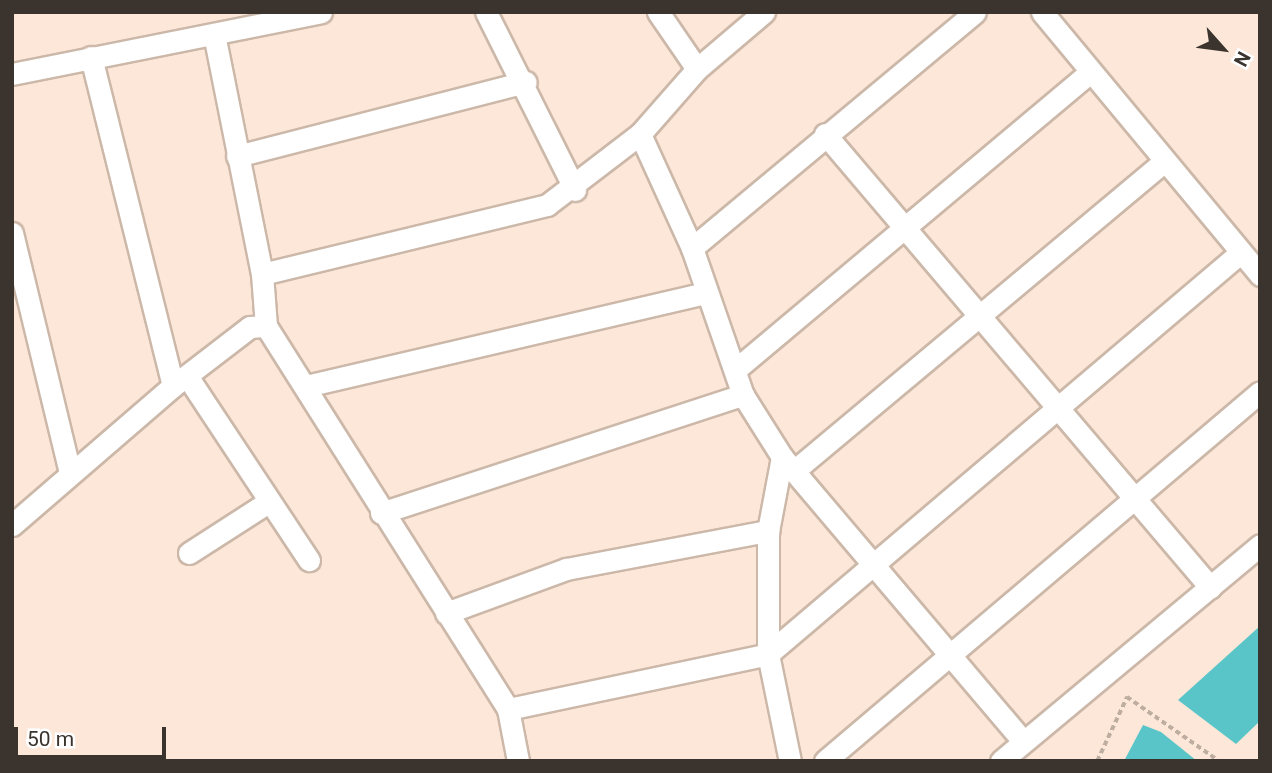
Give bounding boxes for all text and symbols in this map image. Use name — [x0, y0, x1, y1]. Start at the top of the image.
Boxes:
north arrow — [1188, 14, 1258, 84]
text: N — [1229, 48, 1255, 70]
scale bar — [18, 714, 170, 758]
text: 50 m — [27, 727, 74, 751]

